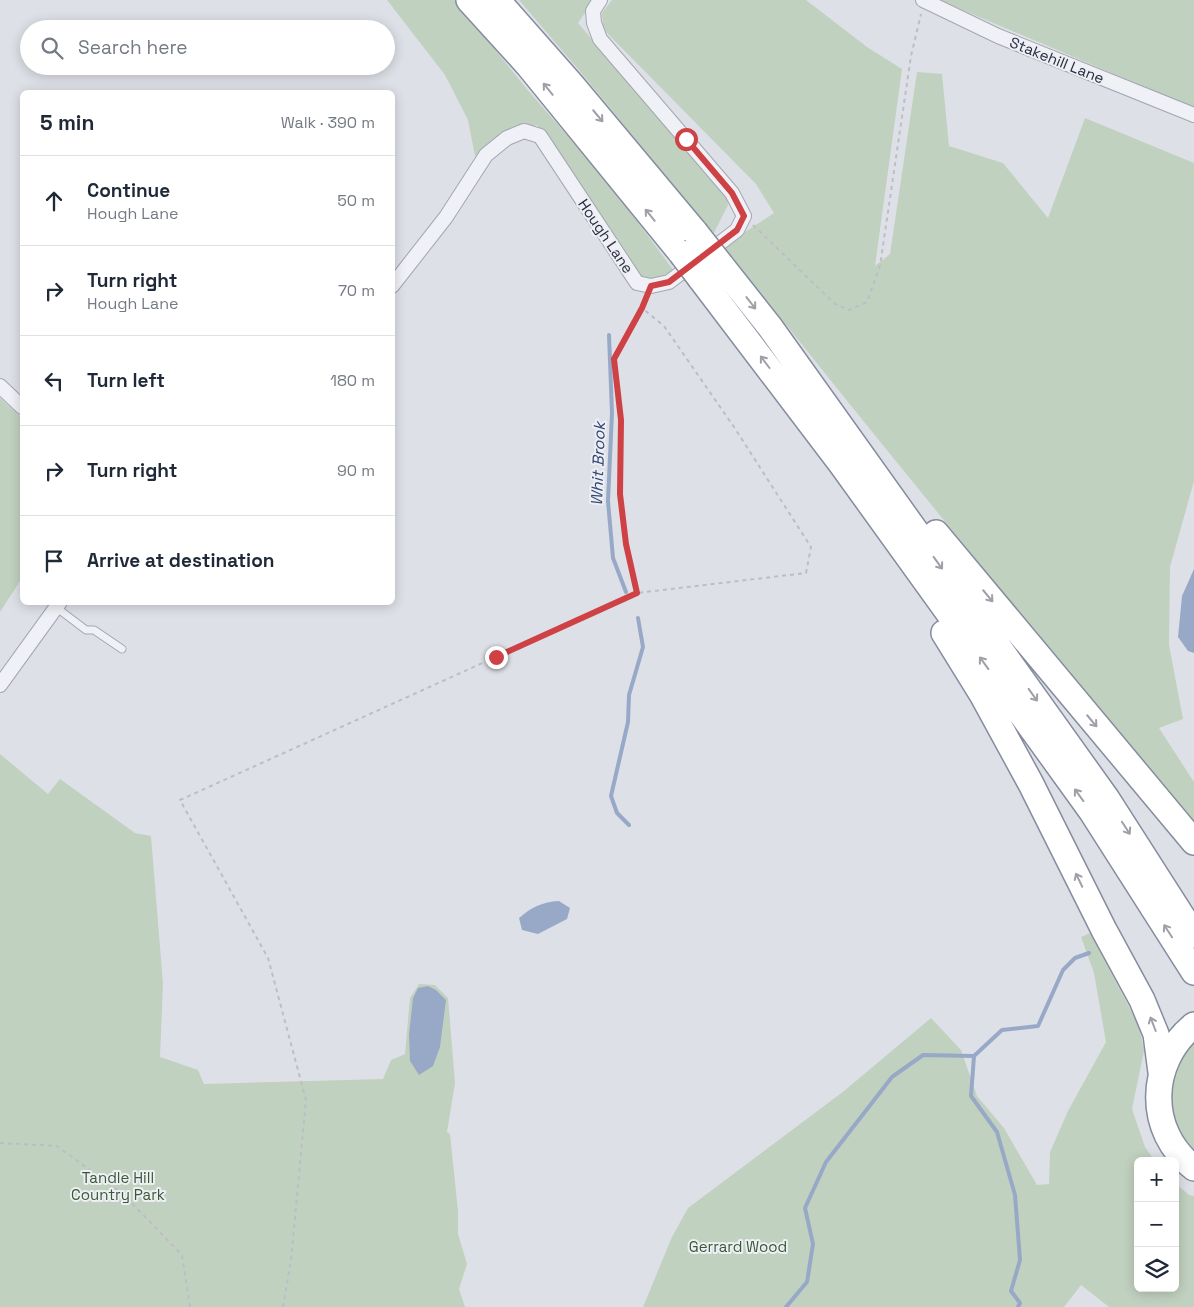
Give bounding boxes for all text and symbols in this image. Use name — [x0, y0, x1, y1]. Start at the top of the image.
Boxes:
search box — [20, 20, 395, 75]
street label: Stakehill Lane — [1007, 32, 1107, 88]
icon: search — [38, 34, 66, 62]
text: Search here — [78, 35, 188, 60]
one-way arrow — [542, 83, 553, 96]
text: 5 min — [40, 109, 94, 136]
one-way arrow — [592, 110, 604, 123]
text: Walk · 390 m — [281, 112, 375, 133]
route start — [675, 128, 698, 151]
text: Continue — [87, 178, 170, 203]
icon: ahead — [40, 187, 68, 215]
text: 50 m — [337, 190, 375, 211]
street label: Hough Lane — [574, 195, 638, 277]
text: Hough Lane — [87, 203, 179, 224]
one-way arrow — [644, 209, 655, 222]
text: Turn right — [87, 268, 177, 293]
icon: right — [40, 277, 68, 305]
text: 70 m — [338, 280, 375, 301]
text: Hough Lane — [87, 293, 179, 314]
one-way arrow — [745, 296, 756, 309]
one-way arrow — [760, 355, 770, 369]
icon: left — [40, 367, 68, 395]
text: Turn left — [87, 368, 165, 393]
text: 180 m — [330, 370, 375, 391]
water label: Whit Brook — [586, 419, 610, 506]
icon: right — [40, 457, 68, 485]
text: Turn right — [87, 458, 177, 483]
text: 90 m — [337, 460, 375, 481]
icon: arrive — [40, 547, 68, 575]
text: Arrive at destination — [87, 548, 275, 573]
one-way arrow — [933, 555, 943, 569]
one-way arrow — [982, 590, 994, 603]
route end — [485, 646, 508, 669]
one-way arrow — [979, 656, 989, 670]
one-way arrow — [1028, 688, 1038, 702]
one-way arrow — [1087, 714, 1098, 727]
one-way arrow — [1074, 788, 1084, 802]
one-way arrow — [1121, 820, 1131, 834]
one-way arrow — [1073, 873, 1083, 888]
one-way arrow — [1162, 925, 1172, 939]
one-way arrow — [1148, 1017, 1157, 1032]
map controls — [1134, 1157, 1179, 1292]
button: + — [1134, 1157, 1179, 1202]
park label: Tandle Hill Country Park — [71, 1168, 165, 1204]
button: − — [1134, 1202, 1179, 1247]
park label: Gerrard Wood — [689, 1237, 787, 1256]
button: layers — [1134, 1247, 1179, 1292]

